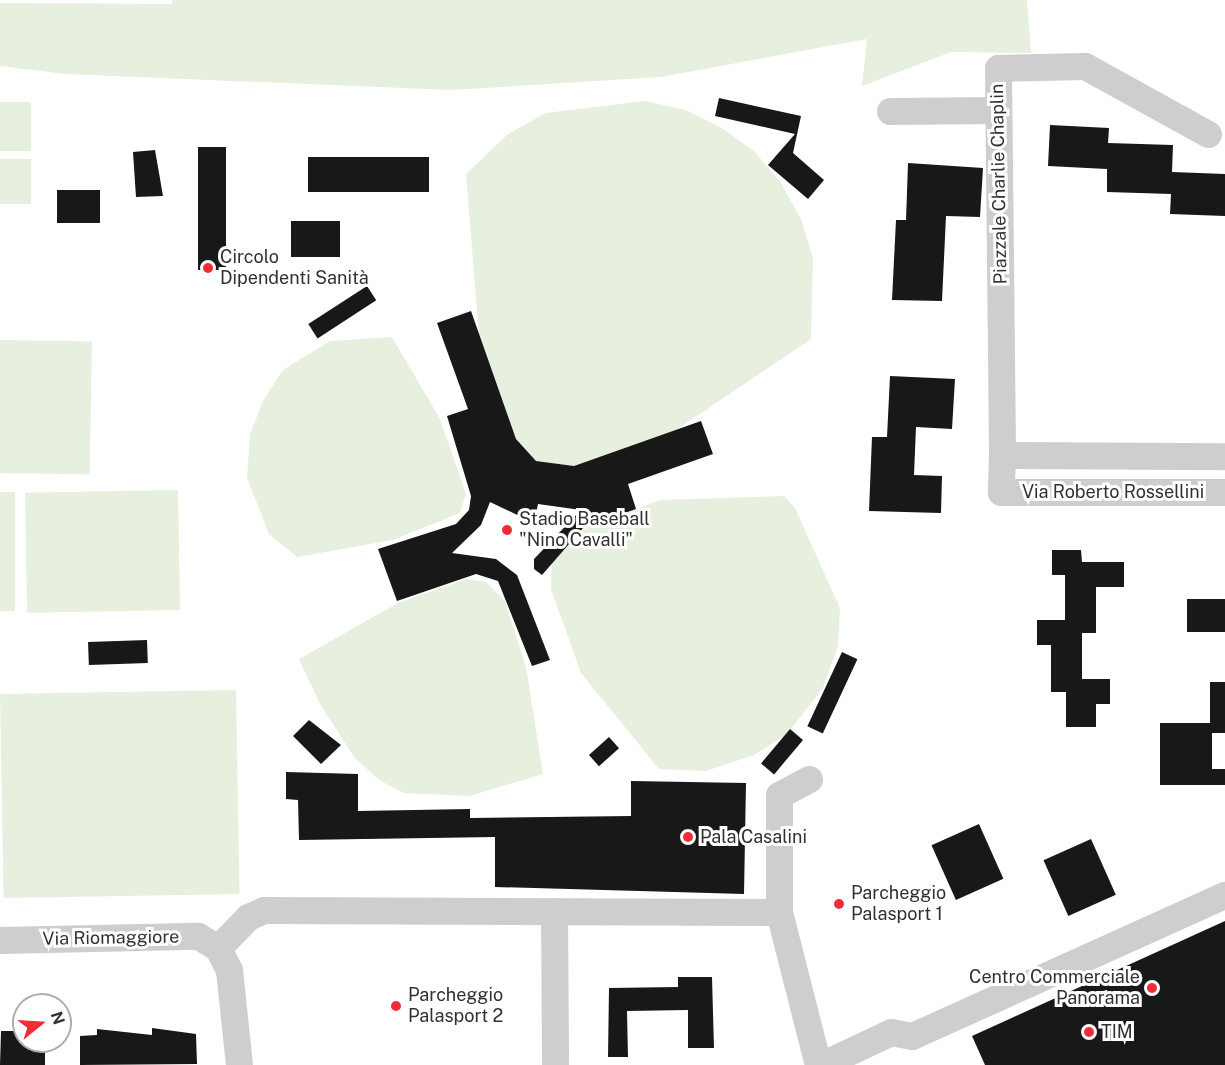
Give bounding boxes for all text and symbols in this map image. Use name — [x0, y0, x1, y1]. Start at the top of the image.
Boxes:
street label: Piazzale Charlie Chaplin — [986, 83, 1012, 285]
place label: Circolo Dipendenti Sanità — [220, 247, 369, 290]
marker: Circolo Dipendenti Sanità — [201, 261, 215, 275]
street label: Via Roberto Rossellini — [1022, 481, 1204, 503]
place label: Stadio Baseball "Nino Cavalli" — [519, 509, 650, 552]
marker: Stadio Baseball "Nino Cavalli" — [500, 523, 514, 537]
place label: Pala Casalini — [700, 826, 807, 848]
marker: Pala Casalini — [681, 830, 695, 844]
place label: Parcheggio Palasport 1 — [851, 883, 946, 926]
marker: Parcheggio Palasport 1 — [832, 897, 846, 911]
street label: Via Riomaggiore — [42, 926, 180, 950]
place label: Centro Commerciale Panorama — [969, 967, 1140, 1010]
marker: Centro Commerciale Panorama — [1145, 981, 1159, 995]
place label: Parcheggio Palasport 2 — [408, 985, 503, 1028]
north arrow — [12, 993, 72, 1053]
marker: Parcheggio Palasport 2 — [389, 999, 403, 1013]
text: N — [47, 1009, 69, 1027]
place label: TIM — [1101, 1021, 1133, 1043]
marker: TIM — [1082, 1025, 1096, 1039]

